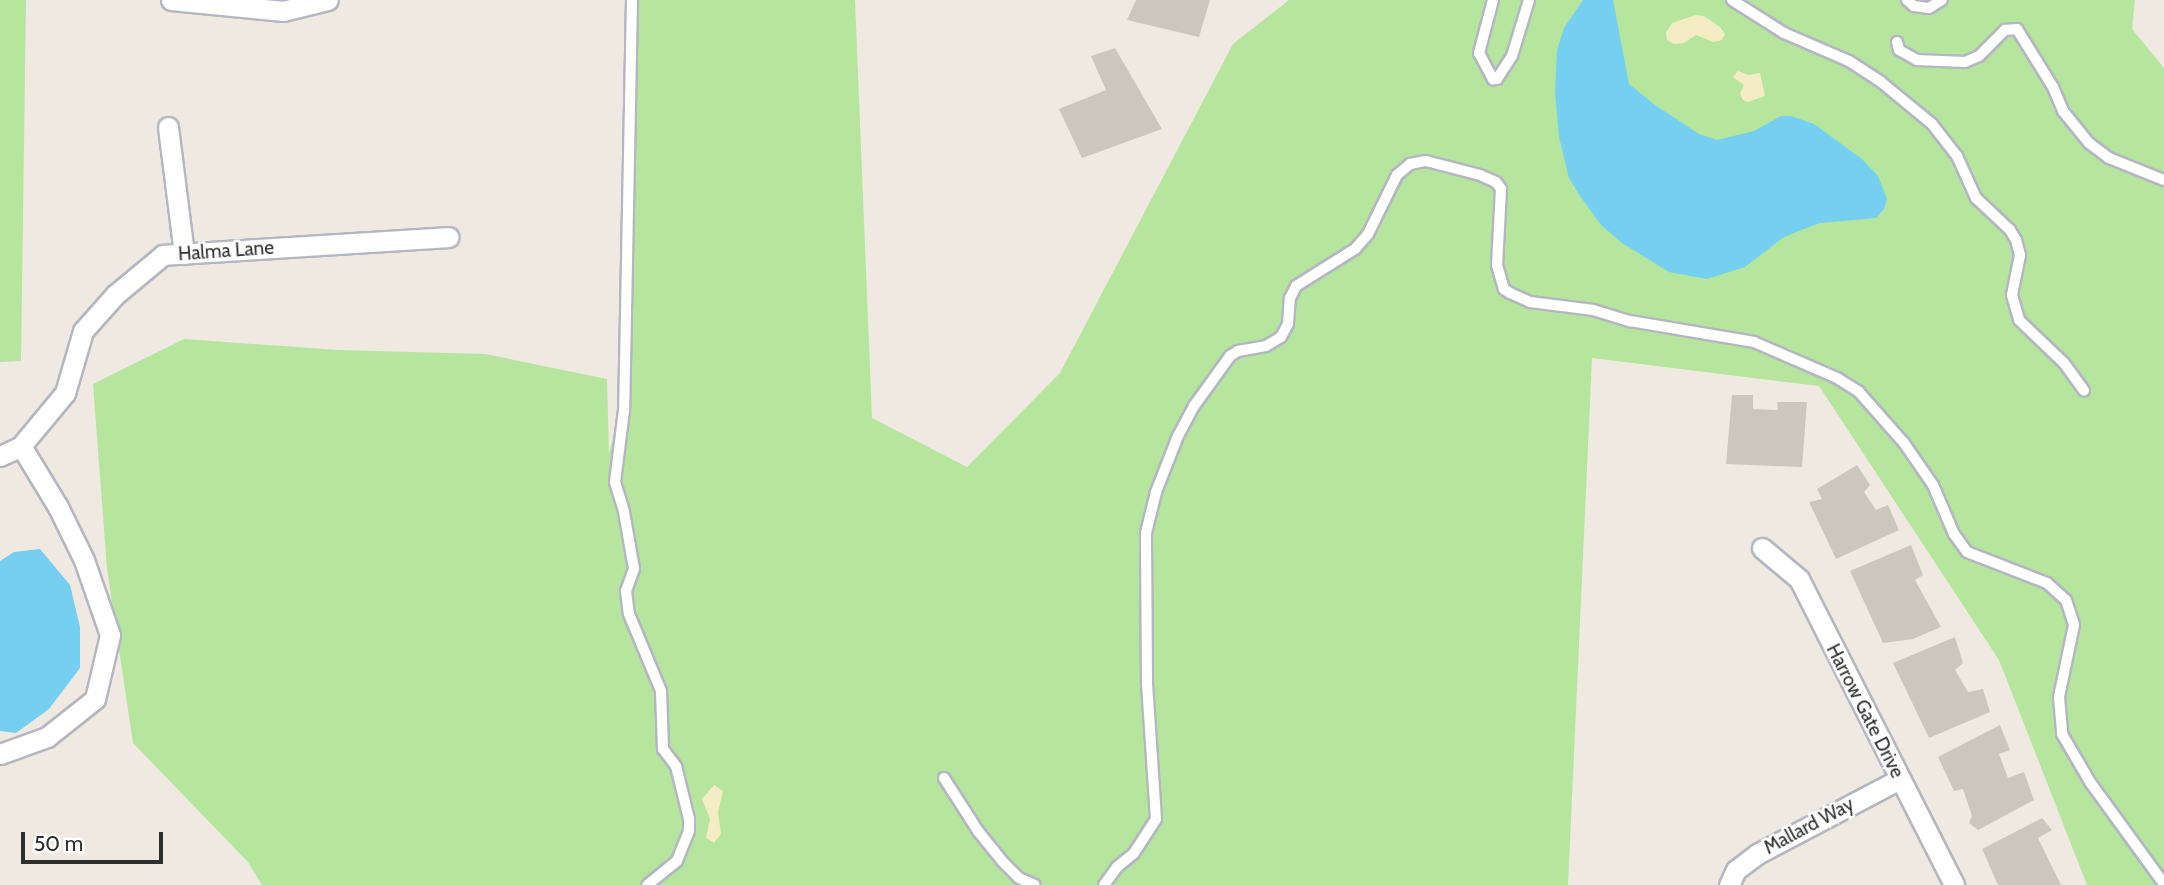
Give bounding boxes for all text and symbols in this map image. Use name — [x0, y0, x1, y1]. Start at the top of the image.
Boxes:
street label: Halma Lane — [177, 236, 275, 266]
street label: Harrow Gate Drive — [1821, 640, 1909, 782]
street label: Mallard Way — [1760, 793, 1858, 859]
scale bar — [24, 818, 166, 862]
text: 50 m — [34, 831, 83, 856]

